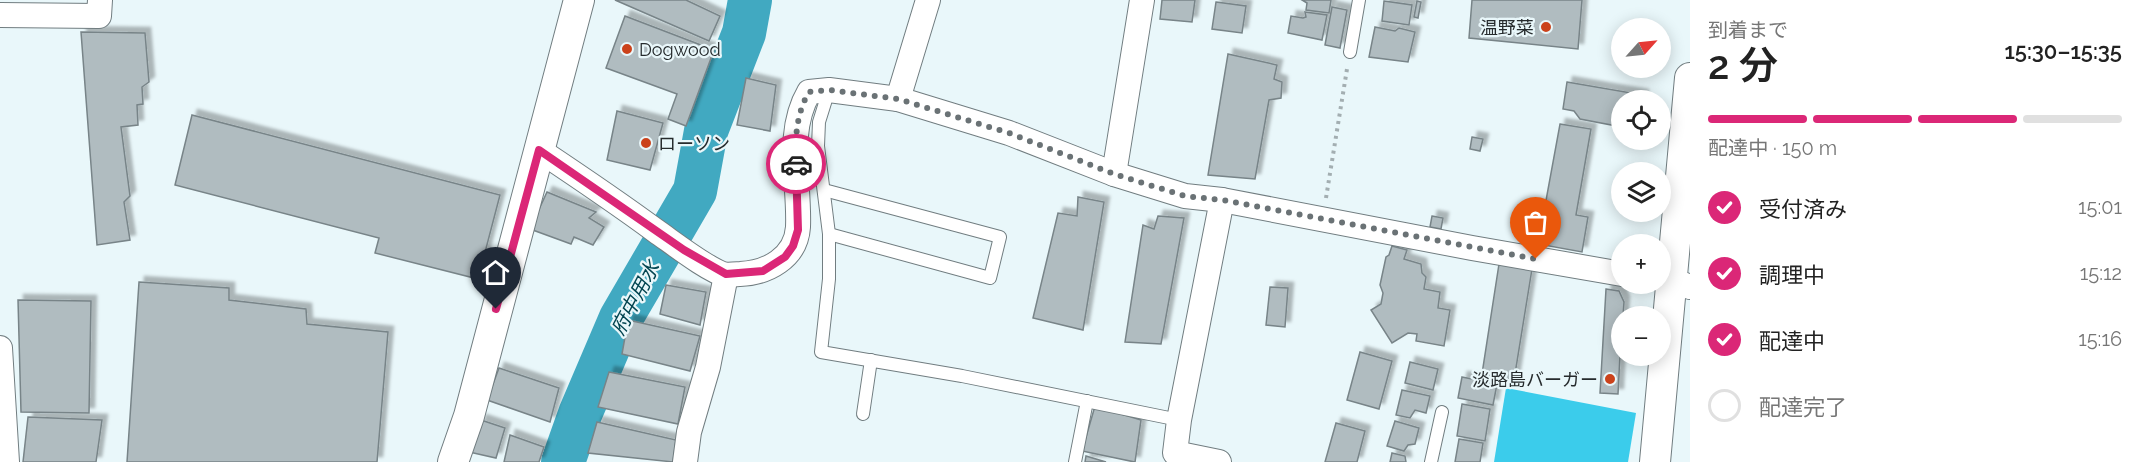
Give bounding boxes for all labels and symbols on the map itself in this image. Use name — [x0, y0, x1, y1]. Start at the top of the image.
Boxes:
place label: 温野菜 — [1480, 17, 1534, 38]
north arrow — [1611, 18, 1671, 78]
marker: 温野菜 — [1539, 20, 1553, 34]
place label: Dogwood — [639, 39, 721, 60]
marker: Dogwood — [620, 42, 634, 56]
place label: ローソン — [658, 133, 730, 154]
courier — [766, 134, 826, 194]
marker: ローソン — [639, 136, 653, 150]
pin — [1510, 197, 1561, 259]
pin — [470, 247, 521, 309]
water label: 府中用水 — [606, 255, 665, 339]
place label: 淡路島バーガー — [1472, 369, 1598, 390]
marker: 淡路島バーガー — [1603, 372, 1617, 386]

